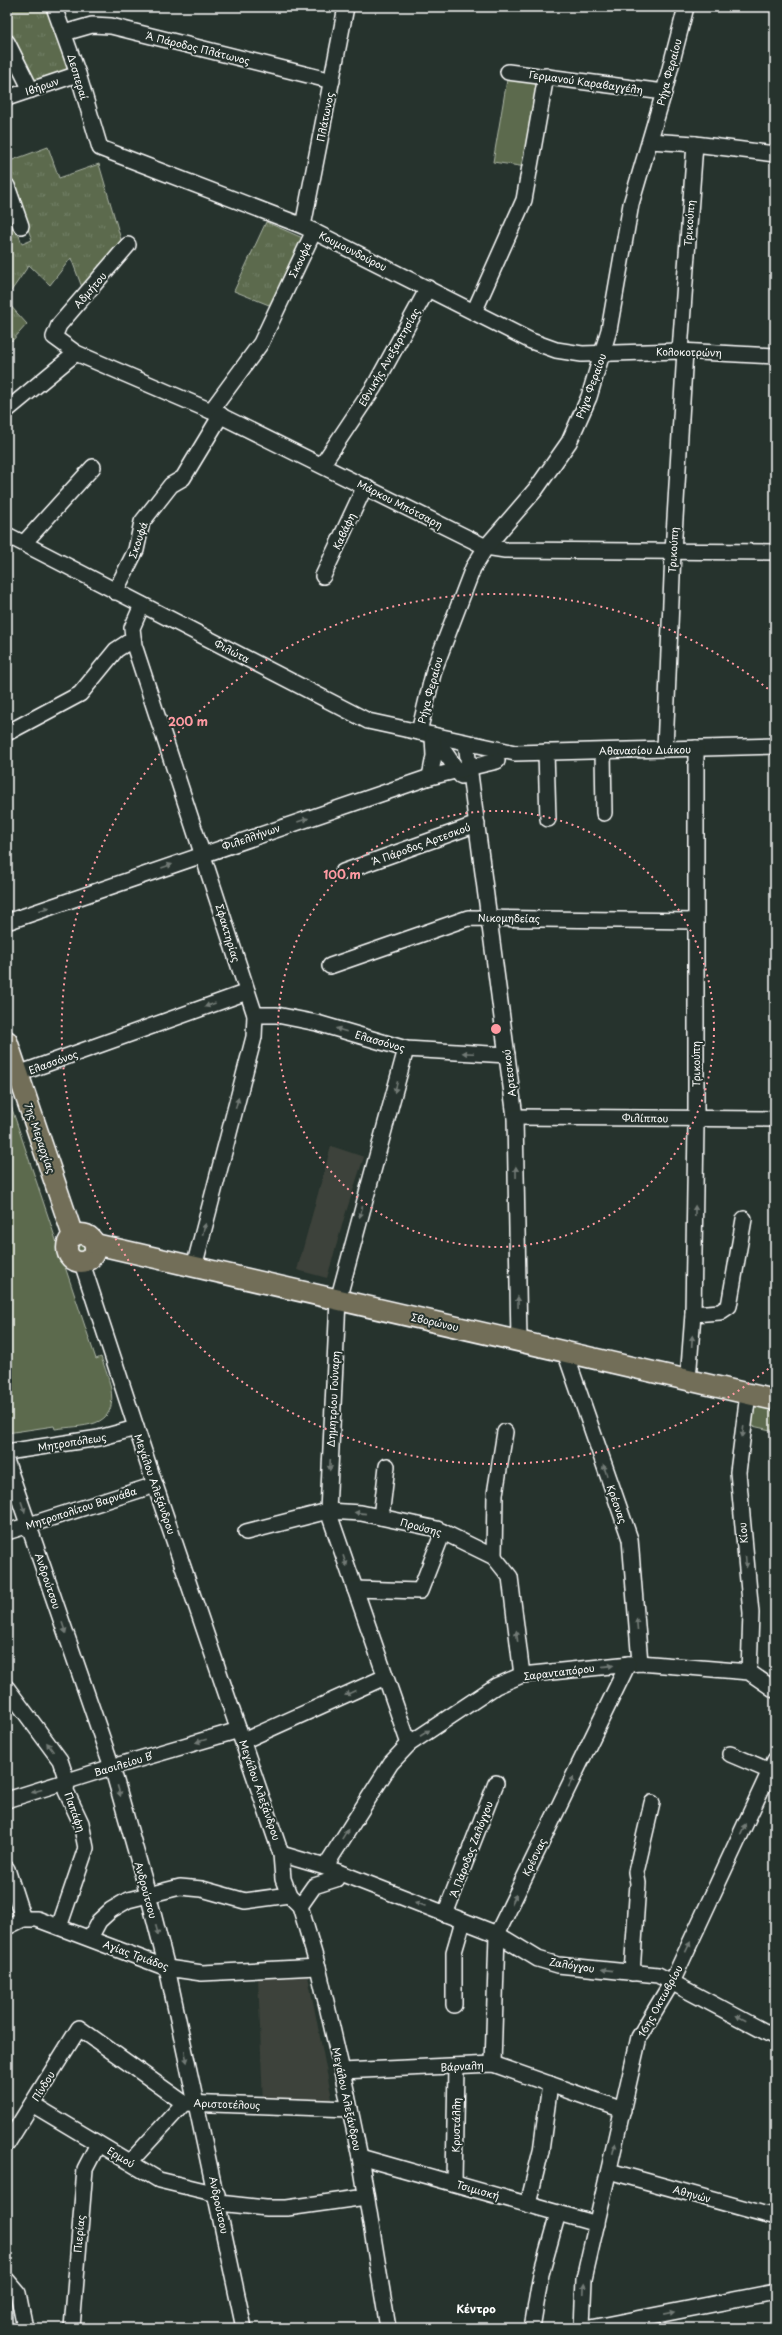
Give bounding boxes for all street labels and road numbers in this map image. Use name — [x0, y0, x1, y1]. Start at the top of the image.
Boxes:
street label: Α΄ Πάροδος Πλάτωνος — [145, 27, 252, 68]
street label: Ρήγα Φεραίου — [652, 37, 685, 107]
street label: Δεσπεραί — [63, 52, 93, 102]
street label: Γερμανού Καραβαγγέλη — [528, 66, 644, 97]
street label: Ιβήρων — [23, 73, 61, 99]
street label: Πλάτωνος — [312, 91, 337, 143]
street label: Τρικούπη — [679, 200, 698, 246]
street label: Κουμουνδούρου — [316, 227, 390, 275]
street label: Σκουφά — [285, 239, 315, 280]
street label: Αδμήτου — [70, 268, 110, 311]
street label: Εθνικής Ανεξαρτησίας — [354, 305, 423, 409]
street label: Κολοκοτρώνη — [656, 343, 722, 360]
street label: Ρήγα Φεραίου — [572, 351, 609, 421]
street label: Μάρκου Μπότσαρη — [354, 476, 446, 532]
street label: Καβάφη — [328, 510, 359, 552]
street label: Σκουφά — [124, 519, 151, 560]
street label: Τρικούπη — [664, 527, 681, 573]
street label: Φιλώτα — [212, 635, 253, 666]
street label: Ρήγα Φεραίου — [413, 655, 446, 725]
street label: Αθανασίου Διάκου — [599, 741, 691, 758]
street label: Α΄ Πάροδος Αρτεσκού — [369, 819, 472, 868]
street label: Φιλελλήνων — [220, 820, 282, 854]
street label: Σφακτηρίας — [213, 902, 244, 964]
street label: Νικομηδείας — [478, 909, 540, 926]
street label: Ελασσόνος — [353, 1026, 407, 1055]
street label: Τρικούπη — [688, 1041, 703, 1087]
street label: Ελασσόνος — [26, 1046, 80, 1077]
street label: Αρτεσκού — [498, 1048, 519, 1098]
street label: 7ης Μεραρχίας — [20, 1100, 60, 1176]
street label: Φιλίππου — [622, 1110, 669, 1125]
street label: Σβορώνου — [410, 1309, 461, 1334]
street label: Δημητρίου Γούναρη — [322, 1350, 344, 1448]
street label: Μητροπόλεως — [37, 1429, 107, 1454]
street label: Μεγάλου Αλεξάνδρου — [130, 1432, 180, 1537]
street label: Μητροπολίτου Βαρνάβα — [23, 1482, 139, 1533]
street label: Κρέσνας — [604, 1482, 631, 1525]
street label: Προύσης — [399, 1514, 444, 1539]
street label: Κίου — [734, 1521, 751, 1544]
street label: Ανδρούτσου — [32, 1551, 65, 1611]
street label: Σαρανταπόρου — [523, 1660, 596, 1684]
street label: Μεγάλου Αλεξάνδρου — [235, 1738, 285, 1843]
street label: Βασιλείου Β΄ — [92, 1747, 155, 1779]
street label: Παπάφη — [61, 1790, 90, 1834]
street label: Α΄ Πάροδος Ζαλόγγου — [445, 1798, 496, 1899]
street label: Κρέσνας — [518, 1835, 549, 1878]
street label: Ανδρούτσου — [132, 1860, 161, 1920]
street label: Αγίας Τριάδος — [101, 1936, 171, 1973]
street label: Ζαλόγγου — [548, 1954, 596, 1976]
street label: 16ης Οκτωβρίου — [634, 1962, 686, 2040]
street label: Μεγάλου Αλεξάνδρου — [328, 2046, 366, 2152]
street label: Βάρναλη — [440, 2057, 484, 2074]
street label: Πίνδου — [27, 2067, 58, 2104]
street label: Αριστοτέλους — [193, 2095, 261, 2112]
street label: Κρυστάλλη — [448, 2097, 463, 2152]
street label: Ερμού — [105, 2142, 138, 2171]
street label: Ανδρούτσου — [206, 2175, 233, 2235]
street label: Τσιμισκή — [455, 2176, 501, 2203]
street label: Αθηνών — [671, 2181, 713, 2206]
street label: Πιερίας — [69, 2214, 88, 2254]

